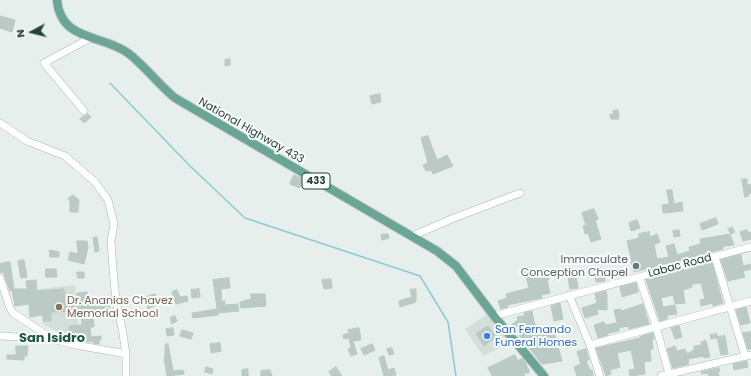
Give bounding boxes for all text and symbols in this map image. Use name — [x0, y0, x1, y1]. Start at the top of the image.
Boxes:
north arrow — [12, 12, 52, 52]
text: N — [12, 28, 29, 39]
street label: National Highway 433 — [196, 95, 306, 167]
road number: 433 — [302, 173, 330, 189]
street label: Labac Road — [647, 251, 713, 281]
place label: Immaculate Conception Chapel — [521, 253, 628, 279]
marker: Immaculate Conception Chapel — [631, 261, 641, 271]
place label: Dr. Ananias Chavez Memorial School — [67, 294, 173, 320]
marker: Dr. Ananias Chavez Memorial School — [54, 302, 64, 312]
place label: San Fernando Funeral Homes — [495, 323, 577, 349]
district label: San Isidro — [19, 331, 85, 347]
marker: San Fernando Funeral Homes — [482, 331, 492, 341]

